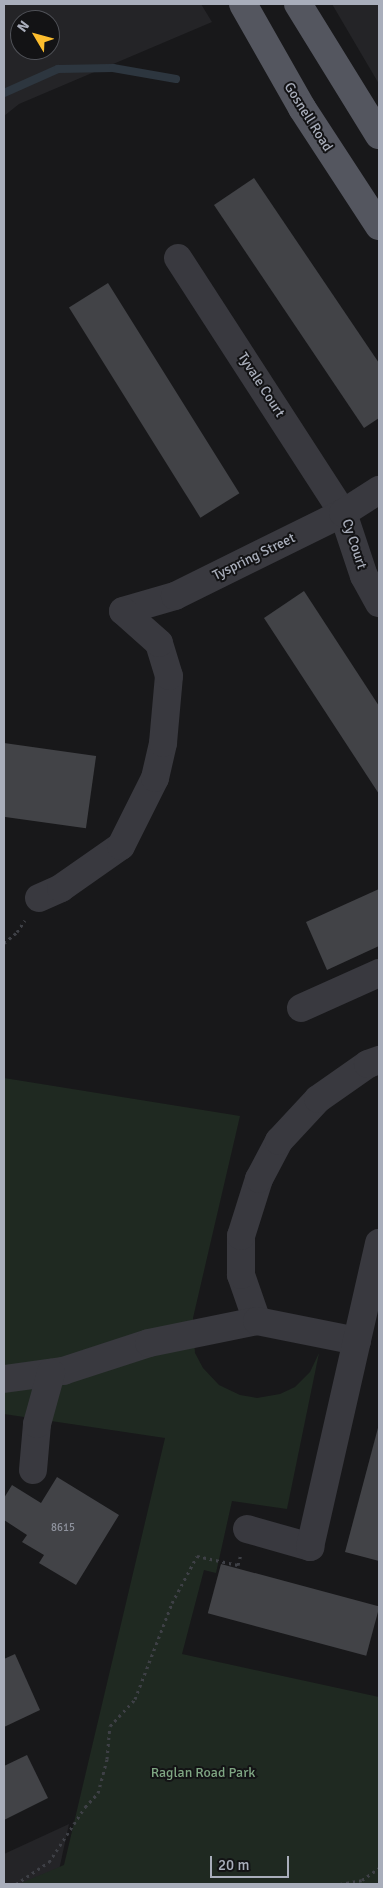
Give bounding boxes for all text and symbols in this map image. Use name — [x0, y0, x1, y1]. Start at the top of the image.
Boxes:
north arrow — [10, 10, 60, 60]
text: N — [14, 17, 33, 35]
street label: Gosnell Road — [280, 79, 336, 155]
street label: Tyvale Court — [234, 350, 288, 420]
street label: Cy Court — [338, 517, 370, 571]
street label: Tyspring Street — [210, 530, 298, 584]
house number: 8615 — [51, 1521, 75, 1535]
park label: Raglan Road Park — [151, 1765, 255, 1781]
scale bar — [213, 1846, 292, 1878]
text: 20 m — [218, 1856, 249, 1874]

